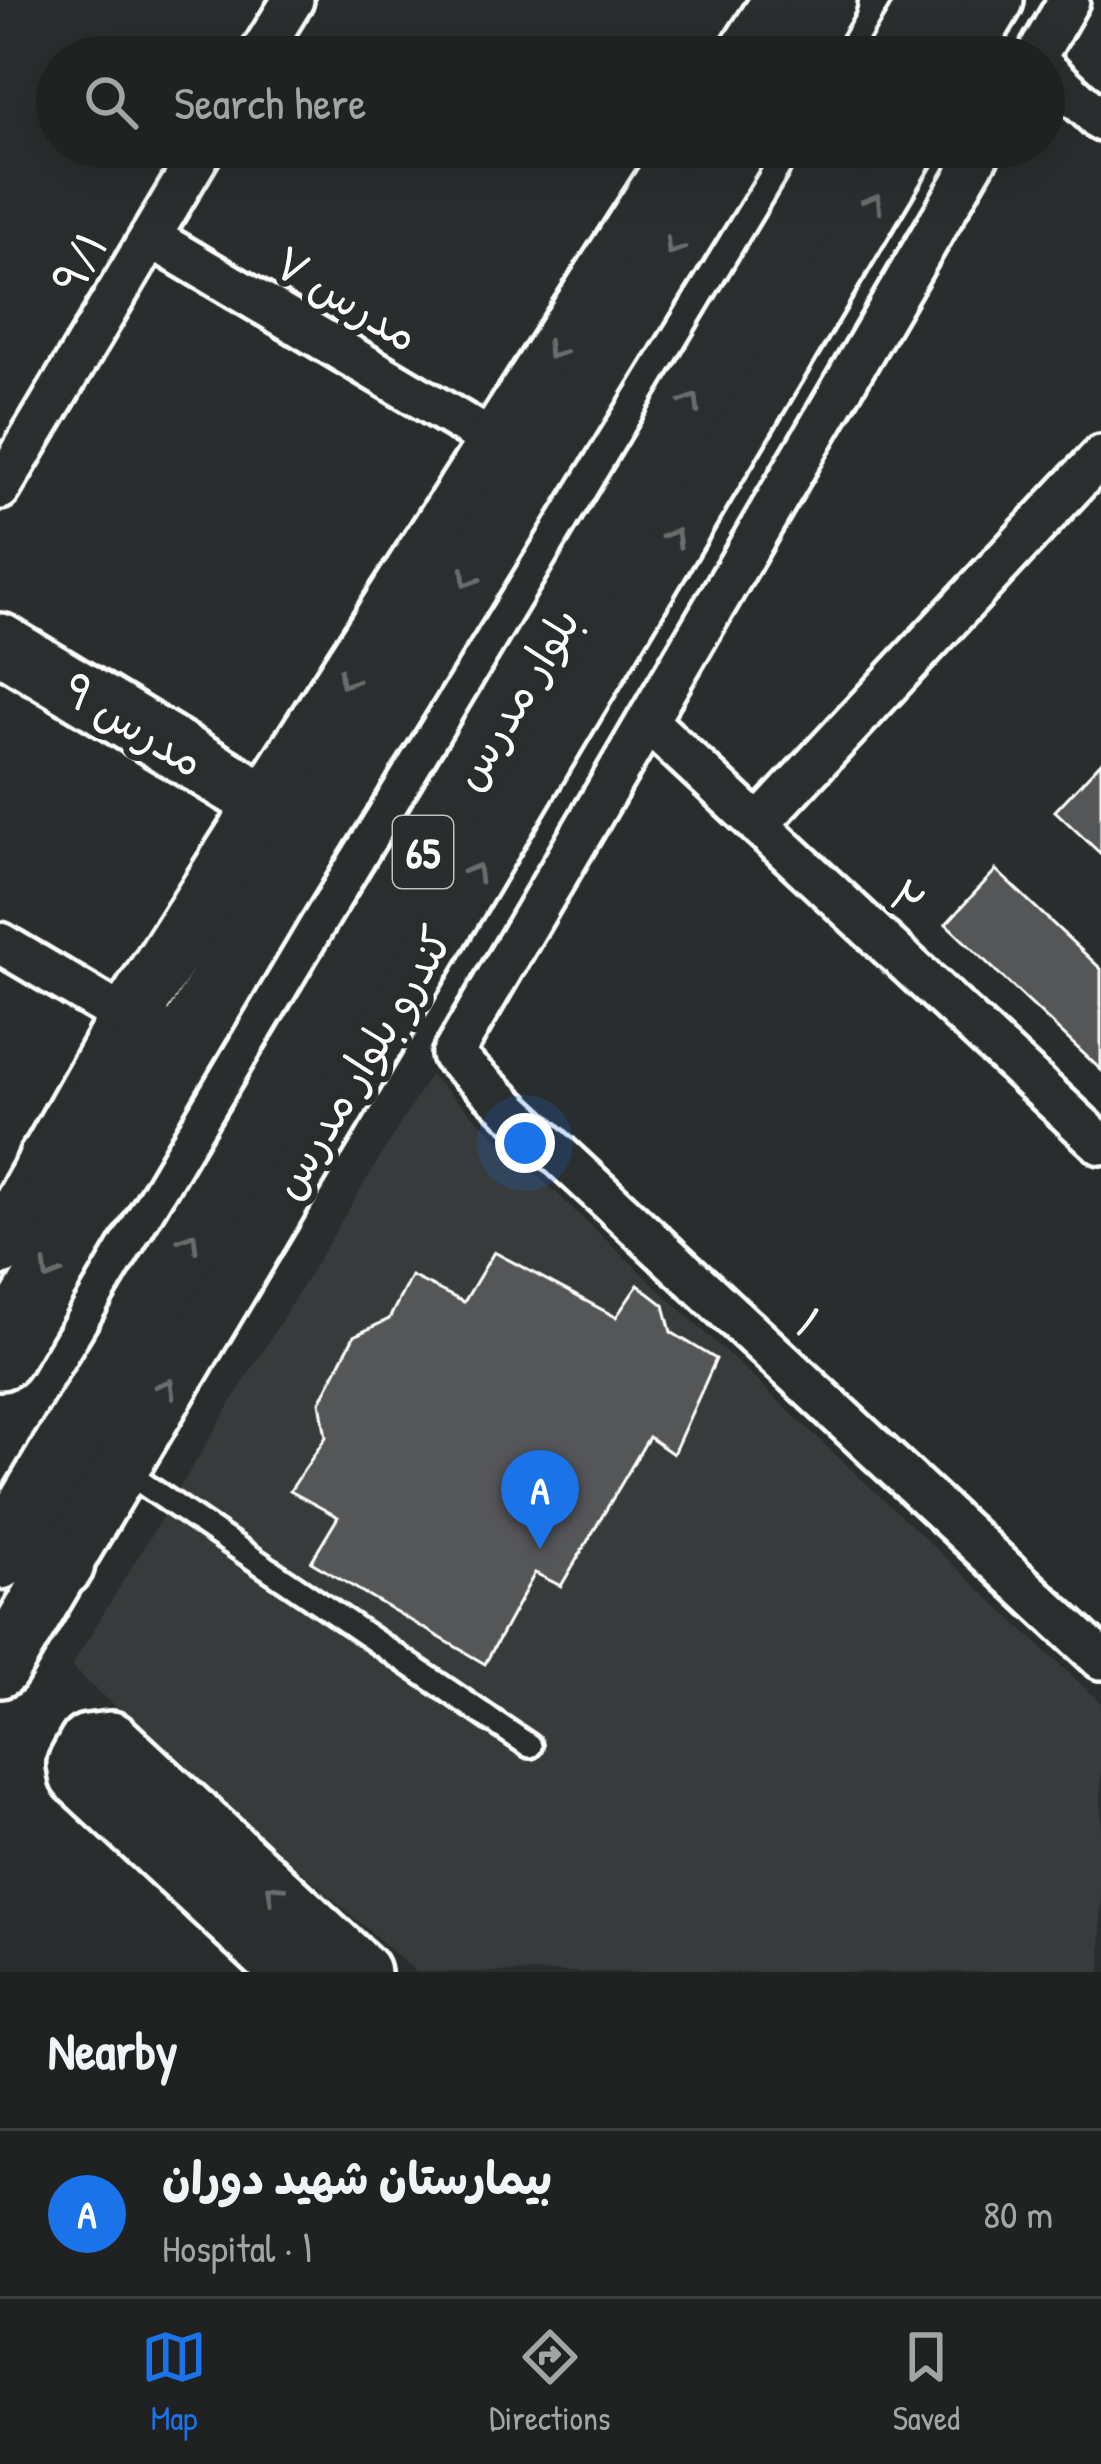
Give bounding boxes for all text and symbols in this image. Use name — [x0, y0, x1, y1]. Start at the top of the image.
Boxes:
search box — [36, 36, 1065, 168]
icon: search — [78, 69, 144, 135]
text: Search here — [174, 72, 366, 133]
one-way arrow — [860, 193, 882, 215]
street label: ۹/۱ — [36, 219, 122, 305]
street label: مدرس ۷ — [263, 231, 431, 365]
one-way arrow — [665, 234, 687, 256]
one-way arrow — [547, 337, 569, 359]
one-way arrow — [678, 393, 701, 415]
one-way arrow — [660, 528, 683, 550]
one-way arrow — [460, 566, 482, 588]
street label: بلوار مدرس — [437, 595, 593, 801]
street label: مدرس ۹ — [52, 658, 216, 790]
one-way arrow — [338, 667, 360, 689]
road number: 65 — [393, 816, 453, 888]
one-way arrow — [461, 863, 483, 884]
street label: ۲ — [875, 865, 939, 931]
street label: کندرو بلوار مدرس — [256, 914, 466, 1210]
your location — [495, 1113, 555, 1173]
one-way arrow — [175, 1232, 198, 1254]
one-way arrow — [42, 1259, 64, 1281]
street label: ۱ — [782, 1294, 836, 1350]
one-way arrow — [153, 1378, 176, 1400]
pin: A — [501, 1450, 579, 1549]
one-way arrow — [267, 1885, 288, 1907]
text: Nearby — [48, 2016, 178, 2085]
text: بیمارستان شهید دوران — [162, 2147, 552, 2208]
text: A — [77, 2187, 97, 2240]
text: 80 m — [983, 2187, 1053, 2240]
text: Hospital · ۱ — [162, 2221, 315, 2274]
tab: Map — [141, 2324, 207, 2440]
tab: Directions — [489, 2324, 611, 2440]
tab: Saved — [893, 2324, 960, 2440]

